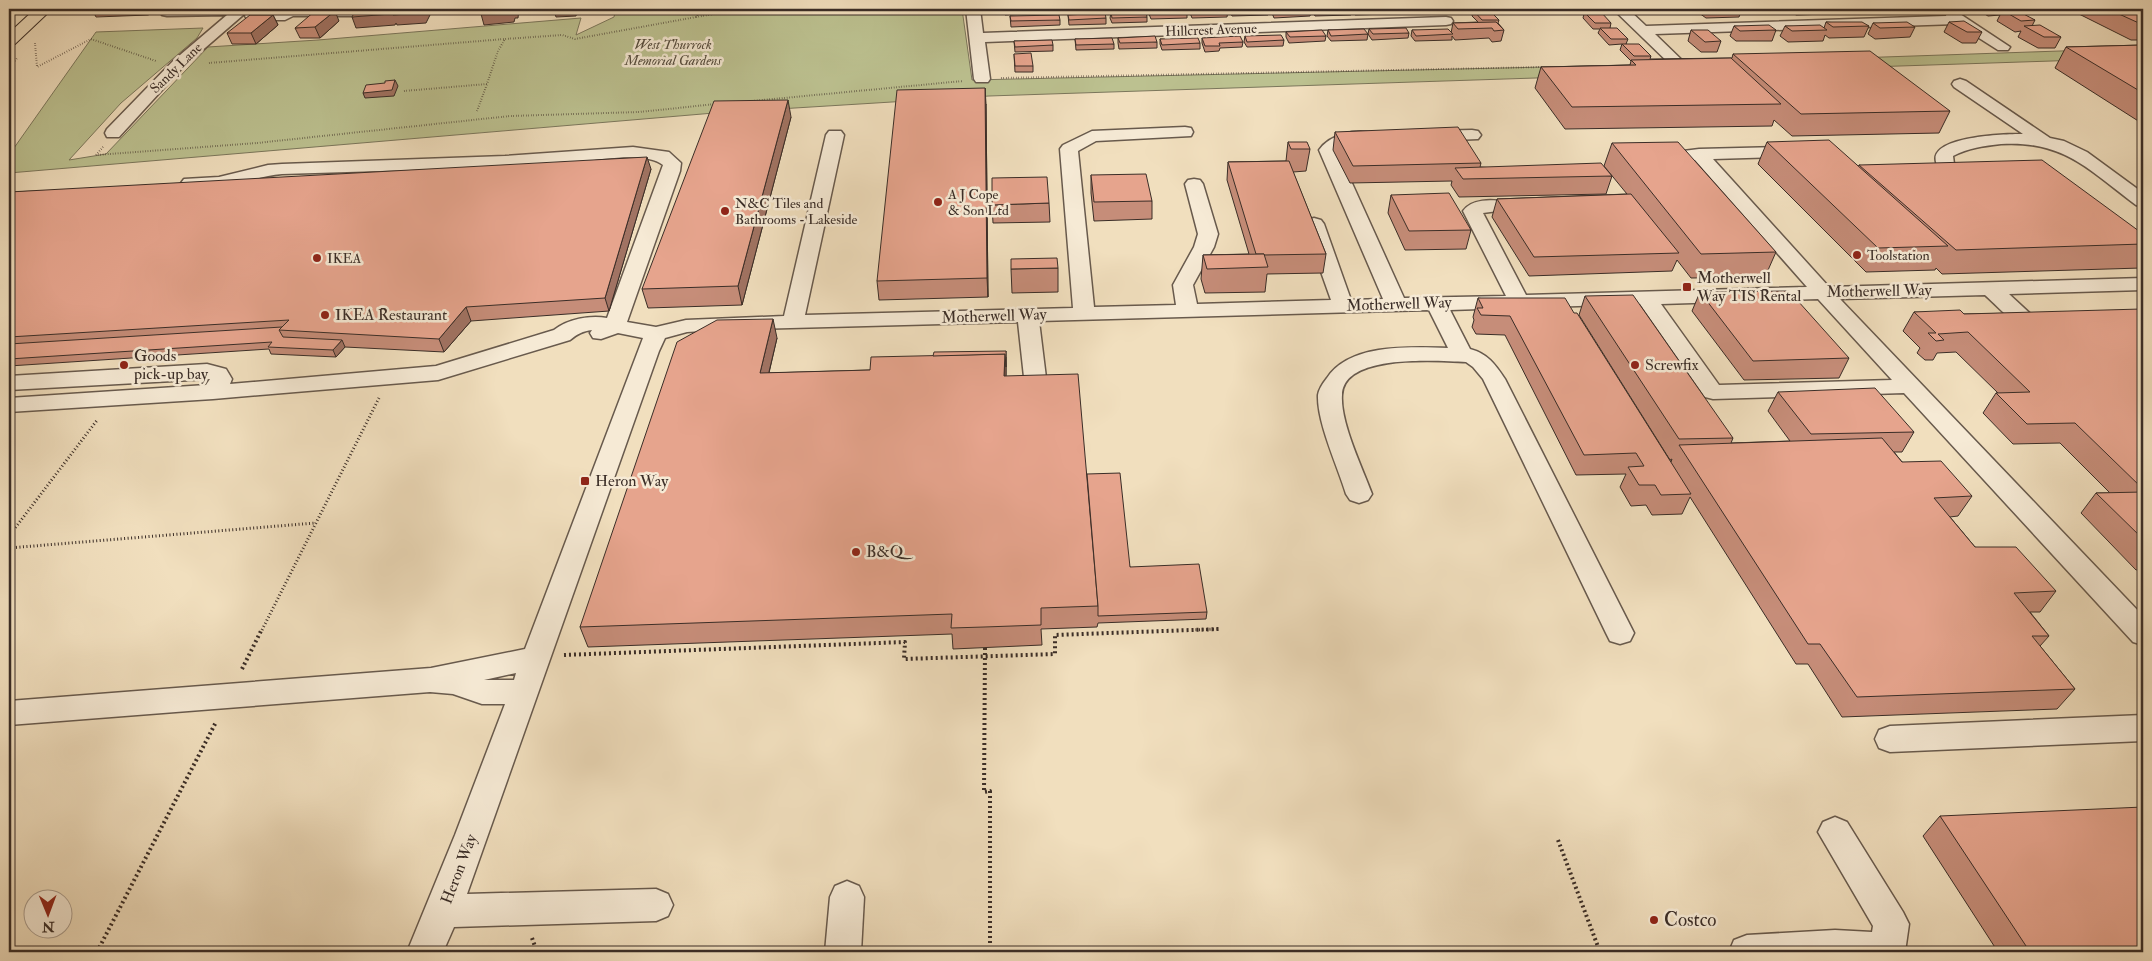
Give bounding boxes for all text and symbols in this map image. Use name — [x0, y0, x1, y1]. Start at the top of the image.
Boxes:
street label: Hillcrest Avenue — [1165, 20, 1257, 40]
park label: West Thurrock Memorial Gardens — [624, 36, 722, 69]
street label: Sandy Lane — [146, 39, 206, 98]
place label: A J Cope & Son Ltd — [947, 186, 1009, 219]
place label: N&C Tiles and Bathrooms - Lakeside — [735, 195, 858, 228]
marker: A J Cope & Son Ltd — [932, 196, 944, 208]
marker: N&C Tiles and Bathrooms - Lakeside — [719, 205, 731, 217]
place label: Toolstation — [1867, 247, 1930, 264]
marker: Toolstation — [1851, 249, 1863, 261]
place label: IKEA — [327, 250, 362, 267]
marker: IKEA — [311, 252, 323, 264]
place label: Motherwell Way TIS Rental — [1696, 268, 1801, 306]
street label: Motherwell Way — [1826, 280, 1933, 302]
marker: Motherwell Way TIS Rental — [1681, 281, 1693, 293]
street label: Motherwell Way — [1346, 292, 1453, 316]
street label: Motherwell Way — [941, 304, 1048, 328]
place label: IKEA Restaurant — [335, 305, 447, 325]
marker: IKEA Restaurant — [319, 309, 331, 321]
place label: Goods pick-up bay — [133, 346, 209, 385]
place label: Screwfix — [1645, 355, 1699, 375]
marker: Goods pick-up bay — [118, 359, 130, 371]
marker: Screwfix — [1629, 359, 1641, 371]
place label: Heron Way — [595, 471, 669, 491]
marker: Heron Way — [579, 475, 591, 487]
place label: B&Q — [866, 542, 914, 562]
marker: B&Q — [850, 546, 862, 558]
street label: Heron Way — [437, 830, 482, 907]
north arrow — [22, 888, 72, 938]
place label: Costco — [1664, 908, 1716, 932]
marker: Costco — [1648, 914, 1660, 926]
text: N — [41, 918, 56, 935]

